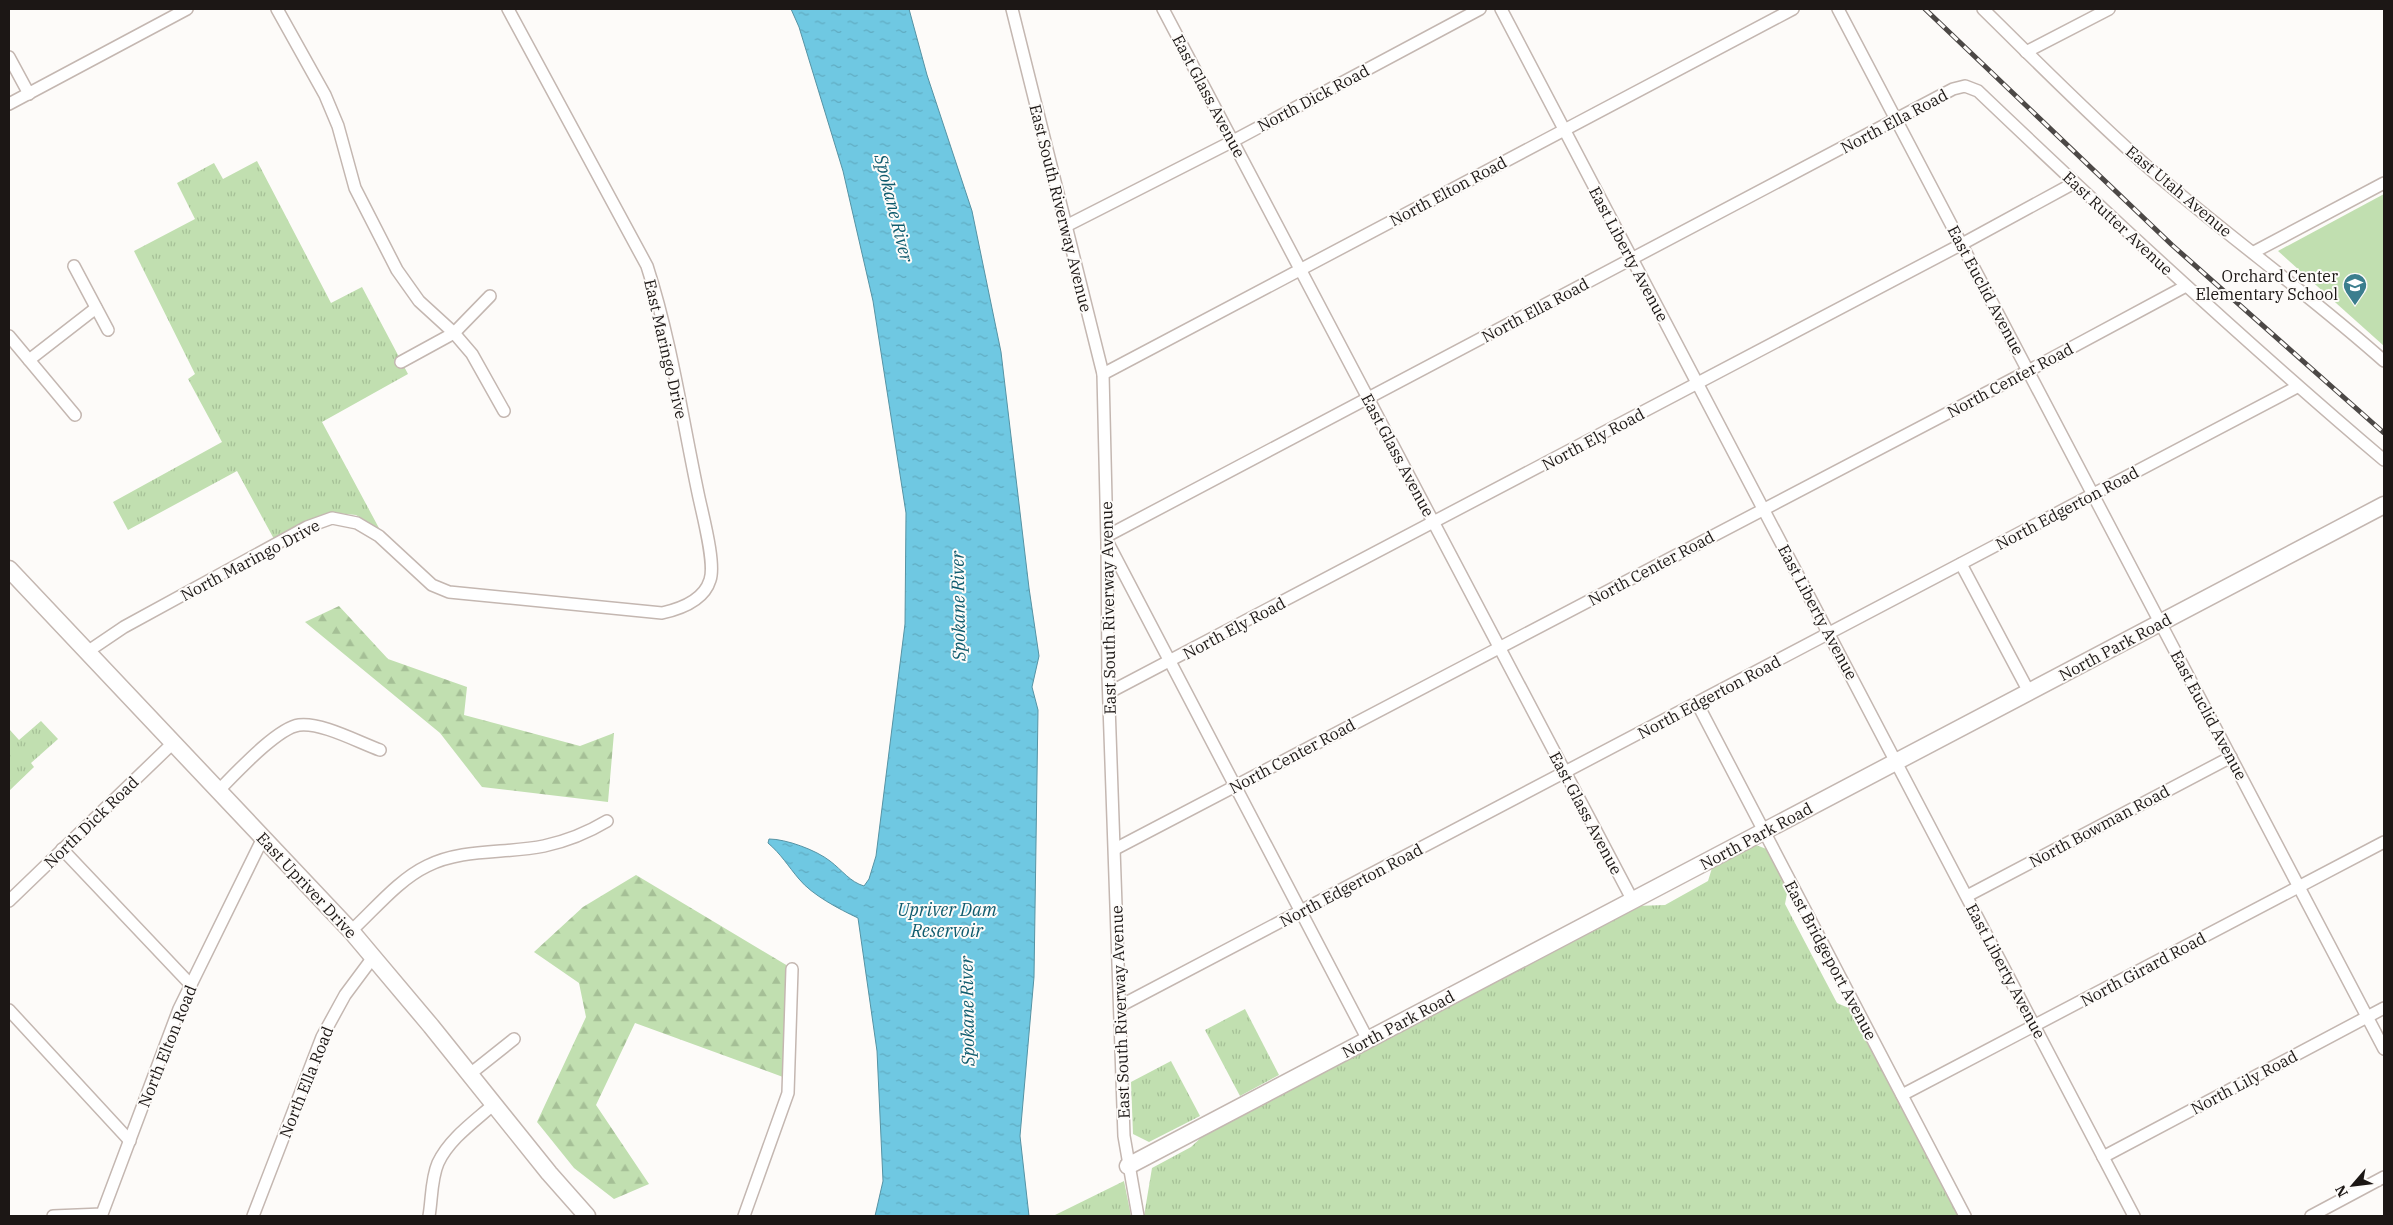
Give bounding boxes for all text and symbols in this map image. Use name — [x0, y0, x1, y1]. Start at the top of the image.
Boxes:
street label: East Glass Avenue — [1168, 31, 1250, 161]
street label: North Dick Road — [1254, 60, 1373, 136]
street label: North Ella Road — [1837, 84, 1951, 158]
street label: East South Riverway Avenue — [1025, 102, 1097, 314]
street label: East Utah Avenue — [2122, 141, 2236, 241]
water label: Spokane River — [869, 151, 919, 265]
street label: North Elton Road — [1386, 152, 1510, 230]
street label: East Rutter Avenue — [2059, 167, 2177, 279]
street label: East Liberty Avenue — [1585, 183, 1673, 325]
street label: East Euclid Avenue — [1943, 222, 2029, 358]
place label: Orchard Center Elementary School — [2195, 266, 2338, 304]
school or university icon: Orchard Center Elementary School — [2342, 272, 2368, 306]
street label: North Ella Road — [1478, 273, 1592, 347]
street label: East Maringo Drive — [640, 277, 692, 421]
street label: North Center Road — [1943, 338, 2077, 422]
street label: East Glass Avenue — [1357, 390, 1439, 520]
street label: North Ely Road — [1538, 403, 1648, 474]
street label: North Edgerton Road — [1992, 462, 2142, 554]
street label: East South Riverway Avenue — [1096, 501, 1120, 715]
street label: North Maringo Drive — [177, 515, 323, 605]
street label: North Center Road — [1584, 526, 1718, 610]
street label: East Liberty Avenue — [1774, 541, 1862, 683]
water label: Spokane River — [946, 550, 970, 662]
street label: North Ely Road — [1179, 592, 1289, 663]
street label: North Park Road — [2055, 609, 2175, 685]
street label: East Euclid Avenue — [2166, 647, 2252, 783]
street label: North Edgerton Road — [1634, 651, 1784, 743]
street label: North Center Road — [1225, 714, 1359, 798]
street label: East Glass Avenue — [1545, 748, 1627, 878]
street label: North Dick Road — [40, 772, 143, 872]
street label: North Bowman Road — [2025, 780, 2173, 871]
street label: North Park Road — [1696, 798, 1816, 874]
street label: East Upriver Drive — [253, 828, 361, 942]
street label: North Edgerton Road — [1276, 839, 1426, 931]
street label: East Bridgeport Avenue — [1780, 877, 1882, 1043]
water label: Upriver Dam Reservoir — [897, 898, 997, 942]
street label: East Liberty Avenue — [1962, 900, 2050, 1042]
street label: East South Riverway Avenue — [1106, 905, 1134, 1119]
street label: North Girard Road — [2077, 927, 2209, 1010]
water label: Spokane River — [955, 955, 979, 1067]
street label: North Elton Road — [133, 982, 201, 1110]
street label: North Park Road — [1338, 986, 1458, 1062]
street label: North Ella Road — [275, 1023, 338, 1141]
street label: North Lily Road — [2187, 1045, 2301, 1118]
north arrow — [2328, 1160, 2378, 1210]
text: N — [2331, 1182, 2352, 1200]

